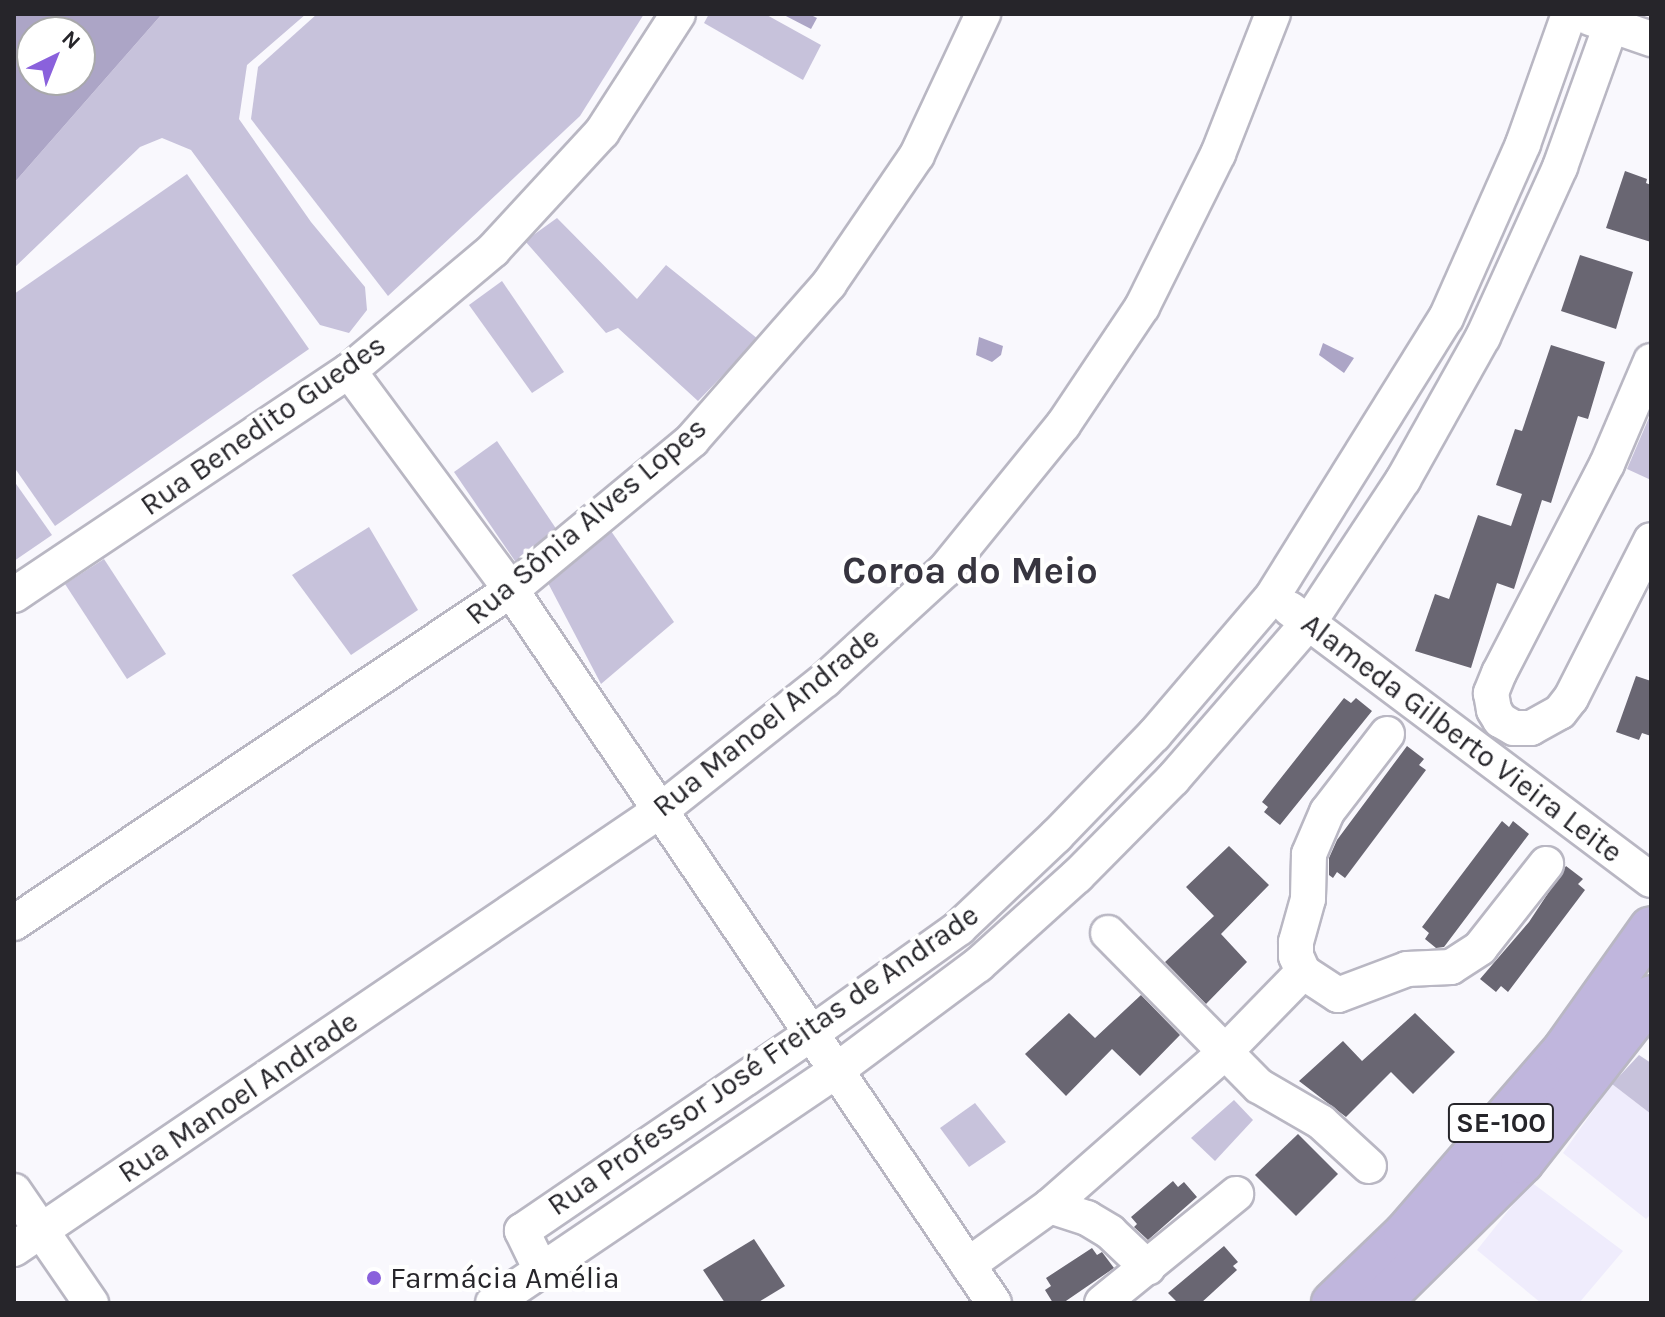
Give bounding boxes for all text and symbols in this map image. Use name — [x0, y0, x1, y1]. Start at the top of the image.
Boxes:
north arrow — [16, 16, 96, 96]
text: N — [56, 25, 86, 55]
street label: Rua Benedito Guedes — [133, 327, 393, 523]
street label: Rua Sônia Alves Lopes — [458, 410, 714, 632]
district label: Coroa do Meio — [842, 548, 1098, 594]
street label: Alameda Gilberto Vieira Leite — [1295, 606, 1629, 870]
street label: Rua Manoel Andrade — [645, 620, 887, 824]
street label: Rua Professor José Freitas de Andrade — [541, 897, 985, 1223]
street label: Rua Manoel Andrade — [111, 1003, 365, 1191]
road number: SE-100 — [1447, 1099, 1555, 1147]
place label: Farmácia Amélia — [390, 1260, 620, 1296]
marker: Farmácia Amélia — [365, 1269, 383, 1287]

